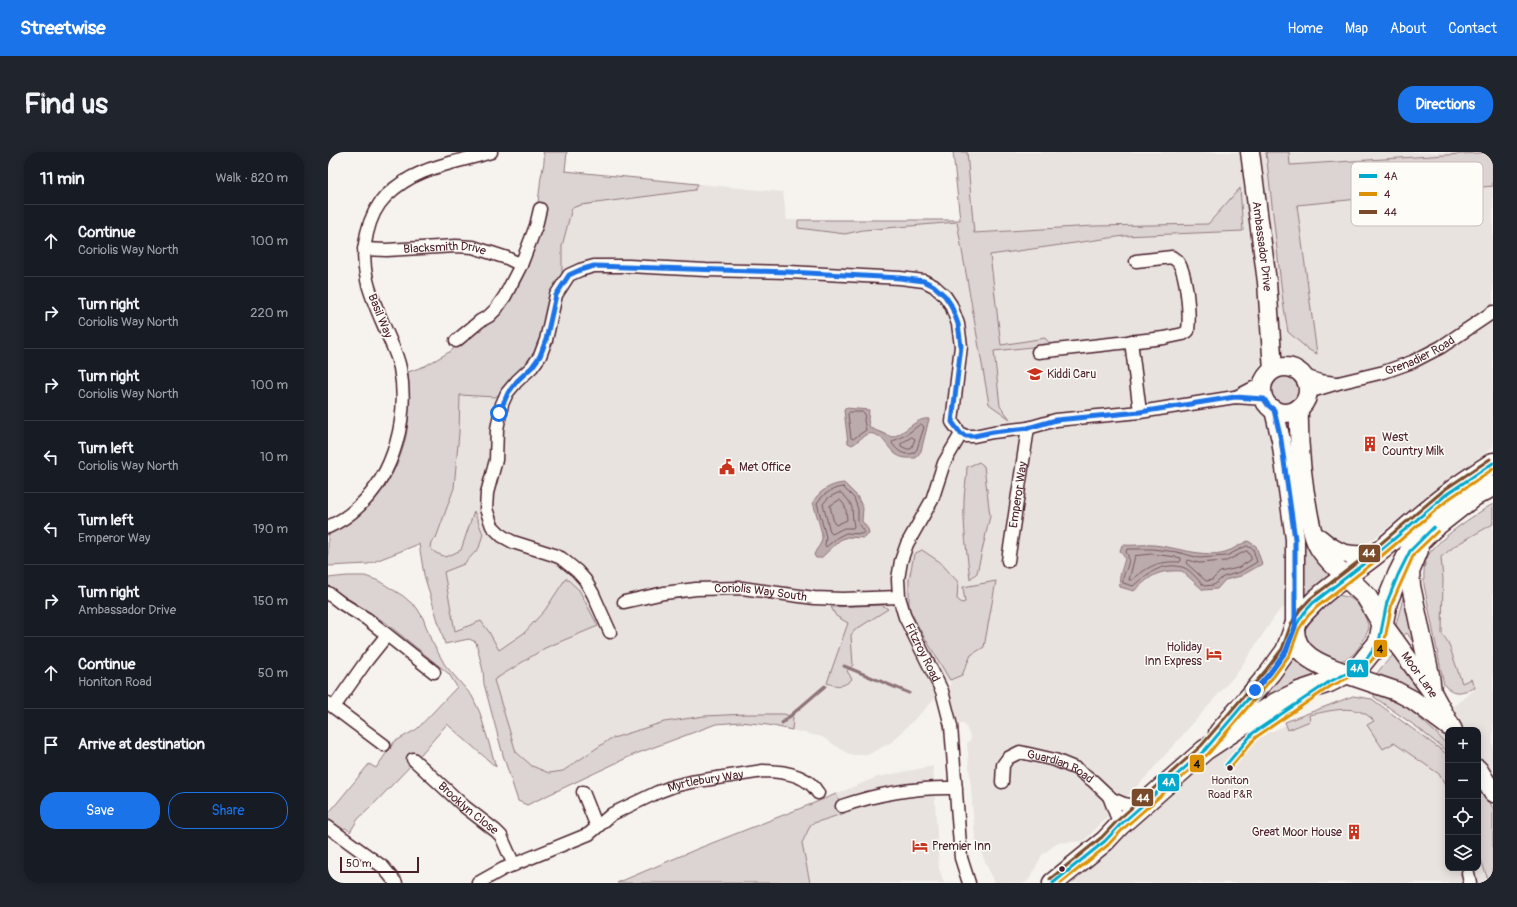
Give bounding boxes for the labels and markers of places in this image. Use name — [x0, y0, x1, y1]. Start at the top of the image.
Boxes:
school or university icon: Kiddi Caru — [1026, 365, 1044, 383]
place label: Kiddi Caru — [1047, 367, 1096, 382]
place label: West Country Milk — [1382, 430, 1444, 459]
building icon: West Country Milk — [1361, 435, 1379, 453]
public building icon: Met Office — [718, 458, 736, 476]
place label: Met Office — [739, 460, 791, 475]
place label: Holiday Inn Express — [1144, 640, 1203, 669]
hotel icon: Holiday Inn Express — [1205, 645, 1223, 663]
marker: Honiton Road P&R — [1225, 763, 1235, 773]
place label: Honiton Road P&R — [1208, 774, 1252, 801]
building icon: Great Moor House — [1345, 823, 1363, 841]
place label: Great Moor House — [1252, 825, 1342, 840]
hotel icon: Premier Inn — [911, 837, 929, 855]
place label: Premier Inn — [932, 839, 991, 854]
unlabelled marker — [1057, 864, 1067, 874]

